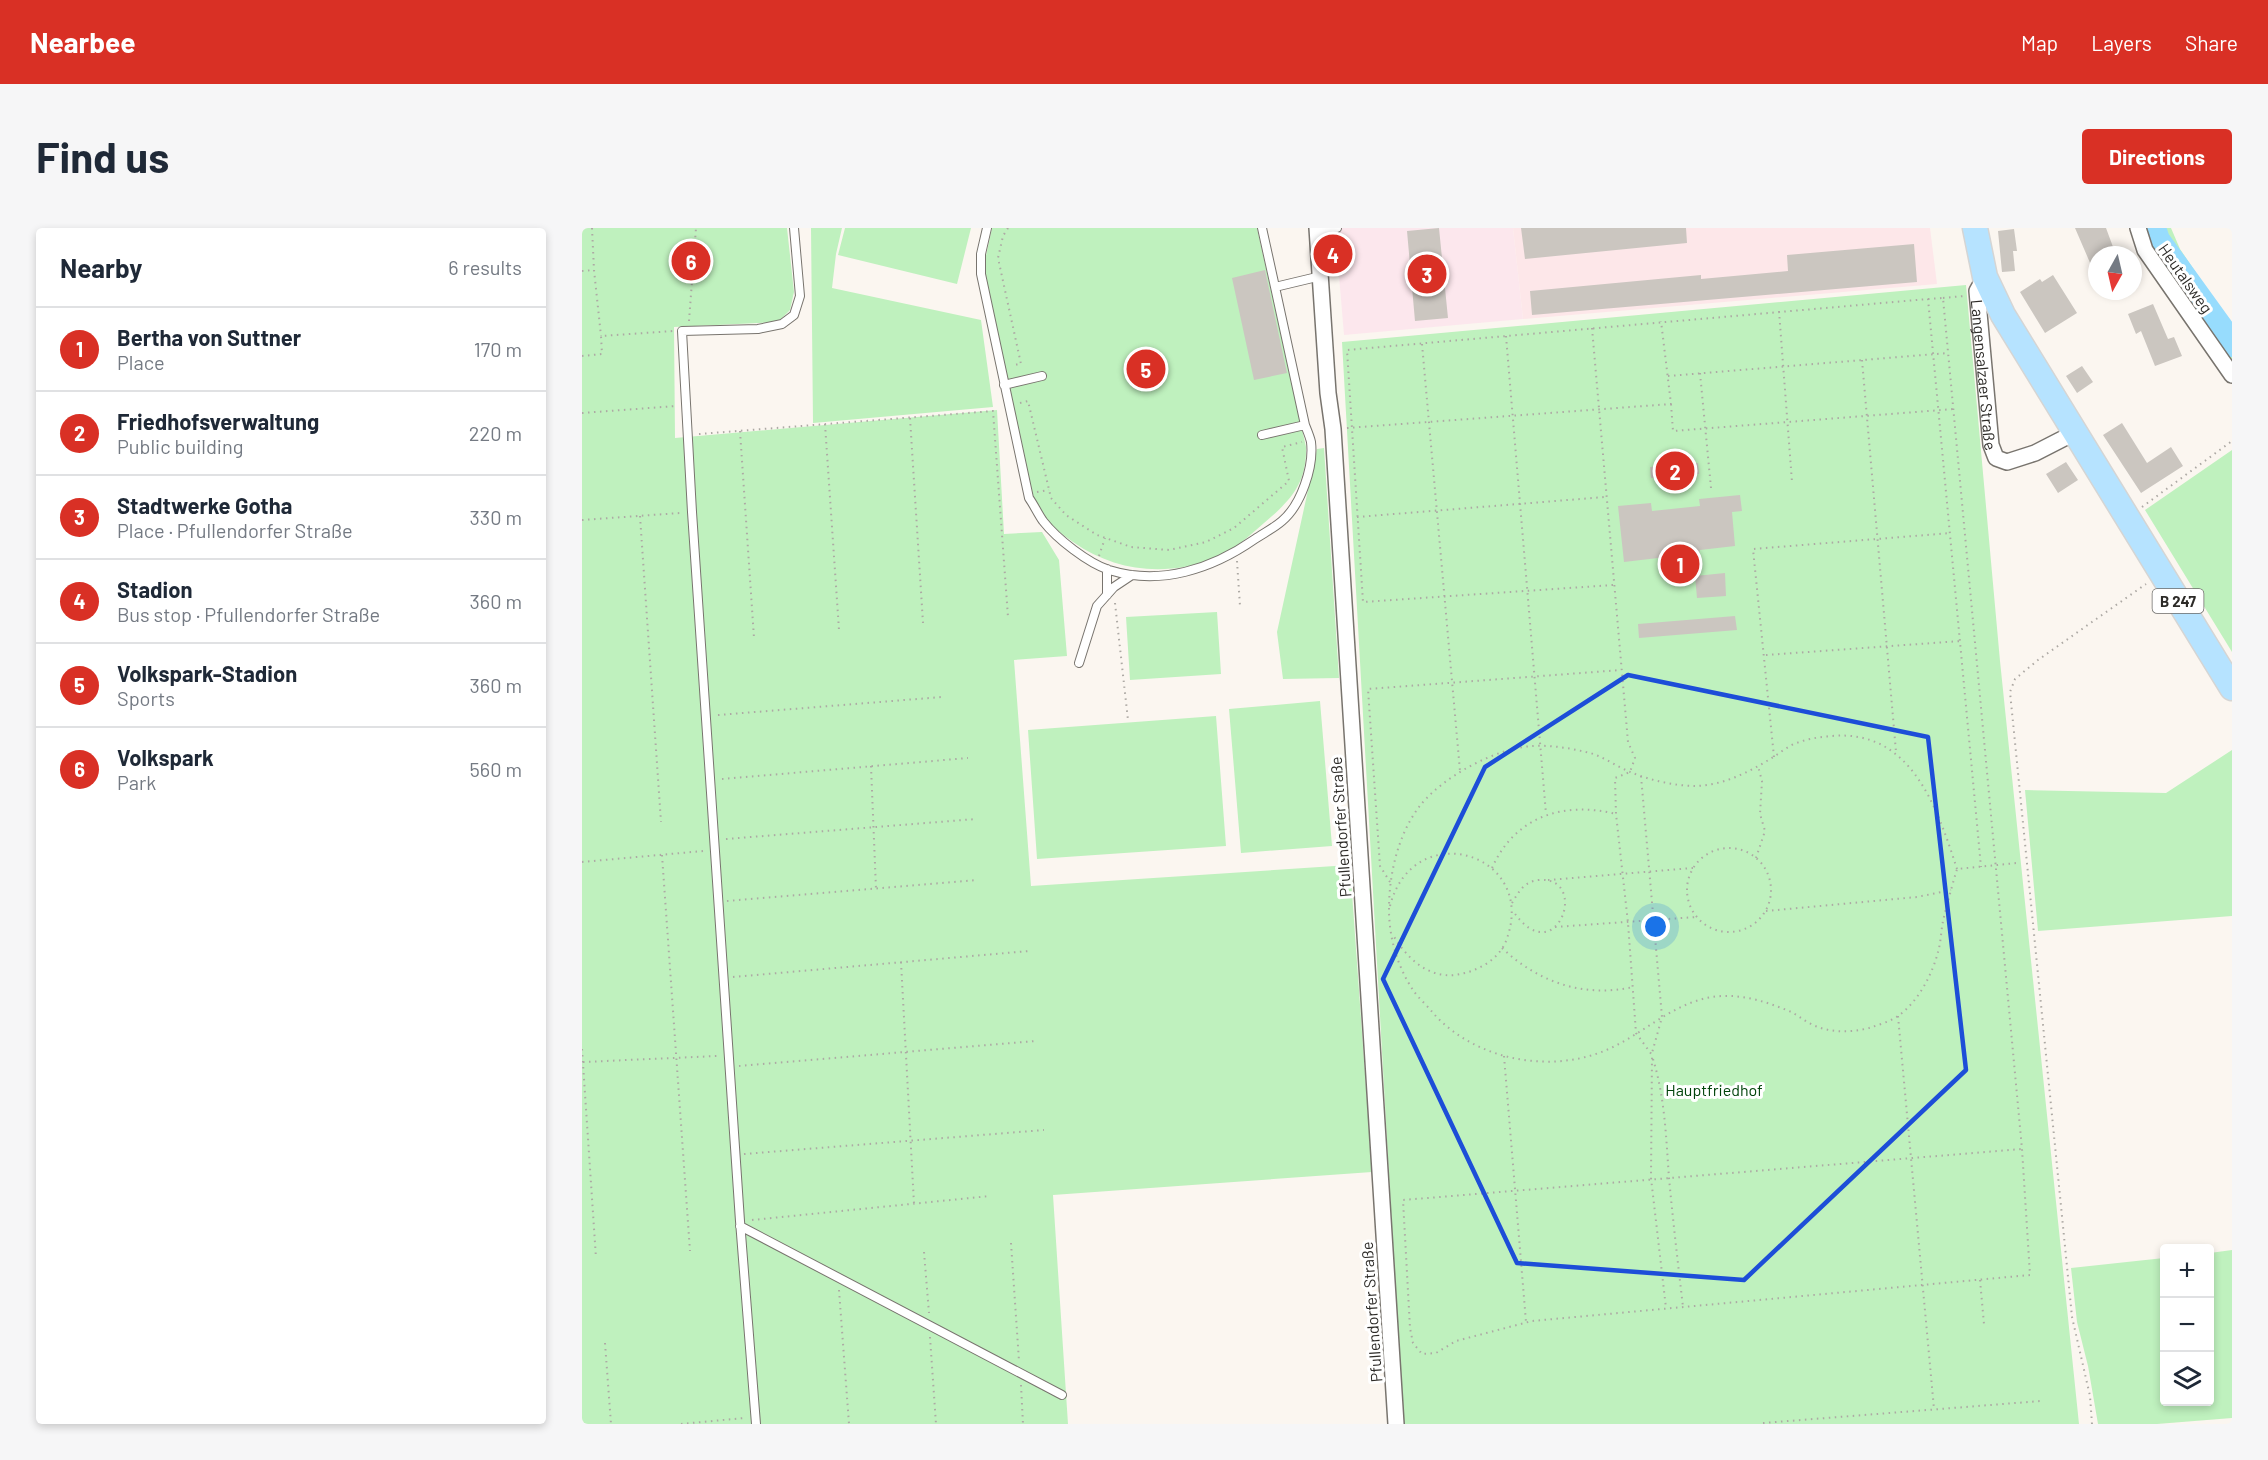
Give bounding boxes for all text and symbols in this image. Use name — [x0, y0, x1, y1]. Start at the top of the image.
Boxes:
text: Nearbee — [30, 25, 136, 59]
text: Map — [2021, 30, 2058, 55]
text: Layers — [2091, 30, 2152, 55]
text: Share — [2185, 30, 2238, 55]
button: Directions — [2082, 129, 2232, 184]
text: Find us — [36, 131, 169, 181]
pin: 4 — [1314, 231, 1353, 276]
pin: 6 — [672, 238, 710, 284]
street label: Heutalsweg — [2155, 239, 2217, 317]
north arrow — [2088, 246, 2142, 300]
text: Nearby — [60, 252, 142, 283]
pin: 3 — [1408, 252, 1446, 296]
text: 6 results — [448, 255, 522, 279]
street label: Langensalzaer Straße — [1968, 299, 2002, 453]
text: Bertha von Suttner — [117, 324, 301, 350]
text: 1 — [76, 337, 83, 361]
text: 170 m — [474, 337, 522, 361]
pin: 5 — [1126, 346, 1166, 392]
text: Place — [117, 350, 165, 374]
text: Friedhofsverwaltung — [117, 408, 319, 434]
text: 2 — [74, 421, 85, 445]
text: 220 m — [469, 421, 522, 445]
text: Public building — [117, 434, 243, 458]
pin: 2 — [1656, 448, 1694, 494]
text: Stadtwerke Gotha — [117, 492, 292, 518]
text: 3 — [74, 505, 85, 529]
text: 330 m — [470, 505, 522, 529]
text: Place · Pfullendorfer Straße — [117, 518, 353, 542]
pin: 1 — [1660, 542, 1700, 586]
text: Stadion — [117, 576, 192, 602]
text: 4 — [73, 589, 86, 613]
text: 360 m — [470, 589, 522, 613]
road number: B 247 — [2152, 589, 2204, 613]
text: Bus stop · Pfullendorfer Straße — [117, 602, 380, 626]
text: Volkspark-Stadion — [117, 660, 297, 686]
text: 5 — [74, 673, 85, 697]
text: 360 m — [470, 673, 522, 697]
text: Sports — [117, 686, 175, 710]
text: Volkspark — [117, 744, 214, 770]
street label: Pfullendorfer Straße — [1326, 756, 1354, 898]
text: 6 — [74, 757, 85, 781]
text: 560 m — [470, 757, 522, 781]
text: Park — [117, 770, 156, 794]
your location — [1641, 912, 1670, 941]
park label: Hauptfriedhof — [1665, 1080, 1763, 1099]
street label: Pfullendorfer Straße — [1357, 1241, 1385, 1383]
map controls — [2160, 1244, 2214, 1406]
button: + — [2160, 1244, 2214, 1298]
button: − — [2160, 1298, 2214, 1352]
button: layers — [2160, 1352, 2214, 1406]

